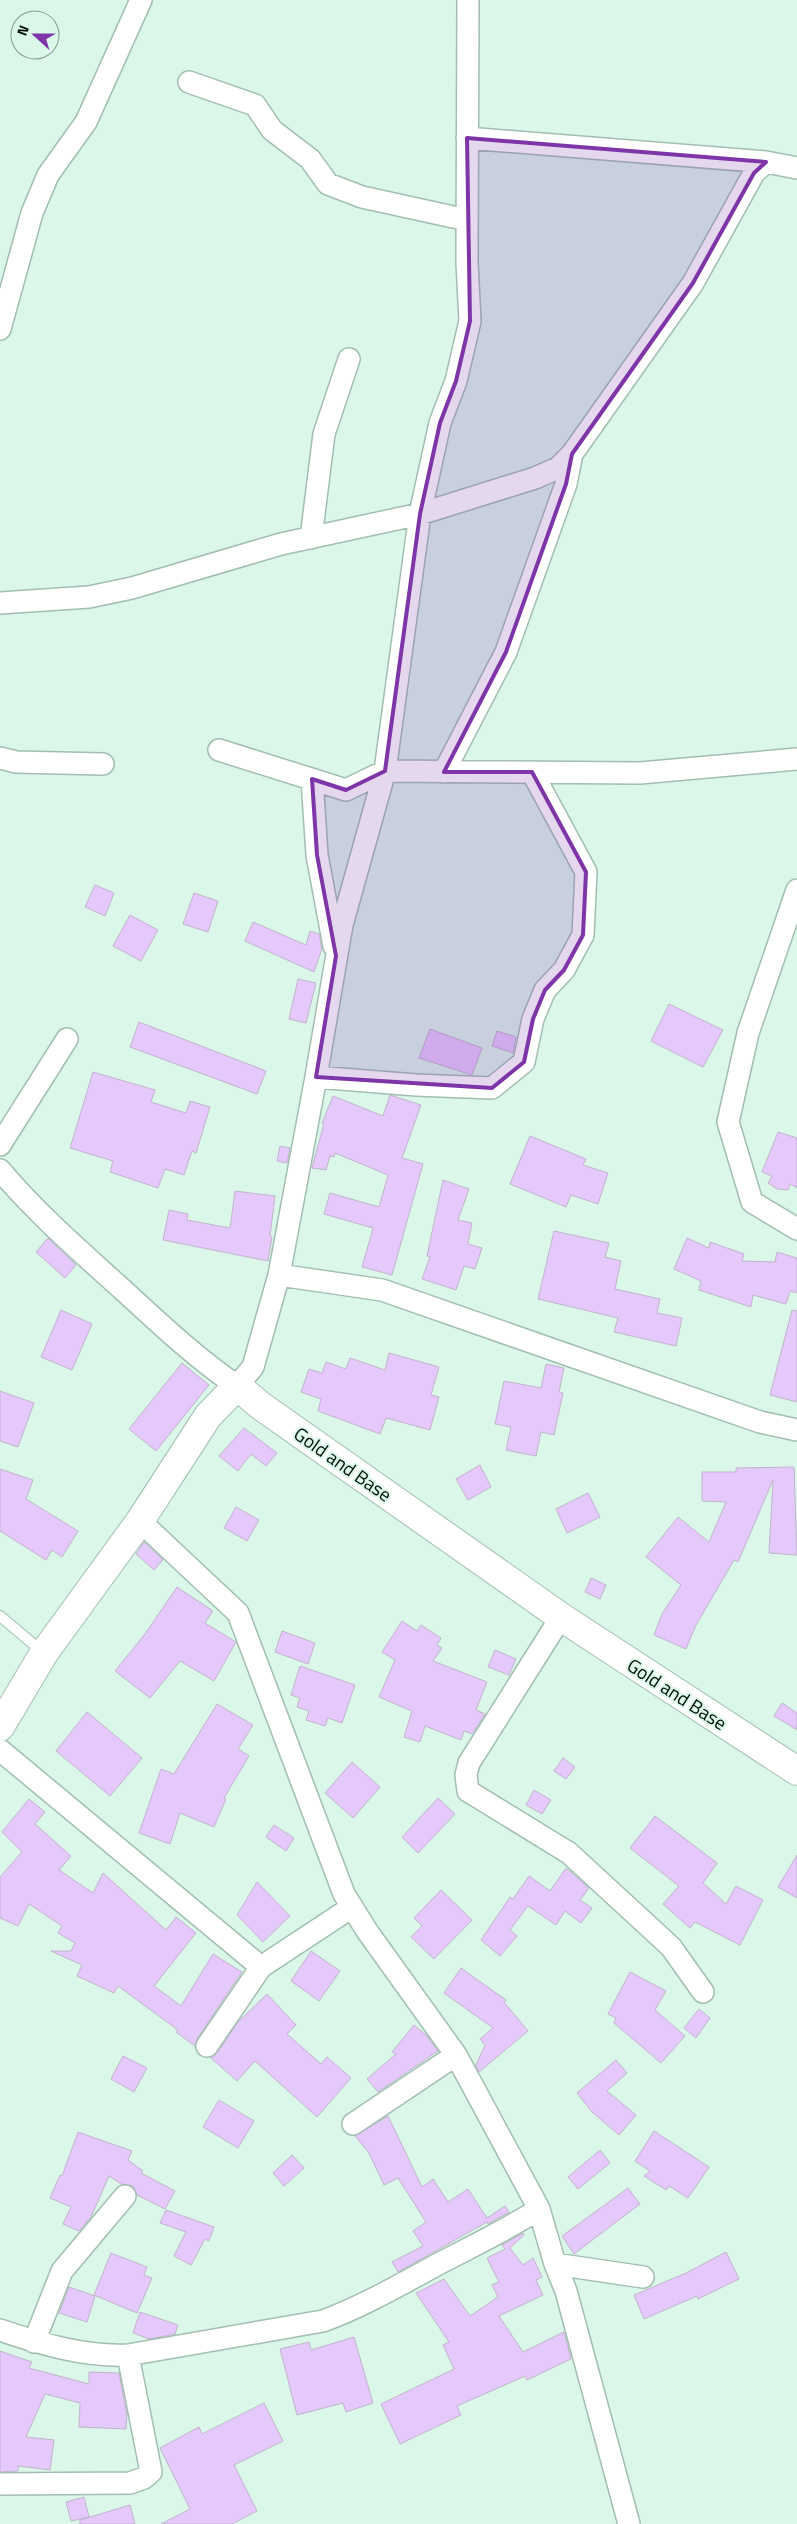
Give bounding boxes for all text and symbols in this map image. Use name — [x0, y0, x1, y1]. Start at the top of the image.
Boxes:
north arrow — [10, 10, 60, 60]
text: N — [11, 22, 34, 38]
street label: Gold and Base — [288, 1419, 398, 1508]
street label: Gold and Base — [622, 1650, 733, 1737]

